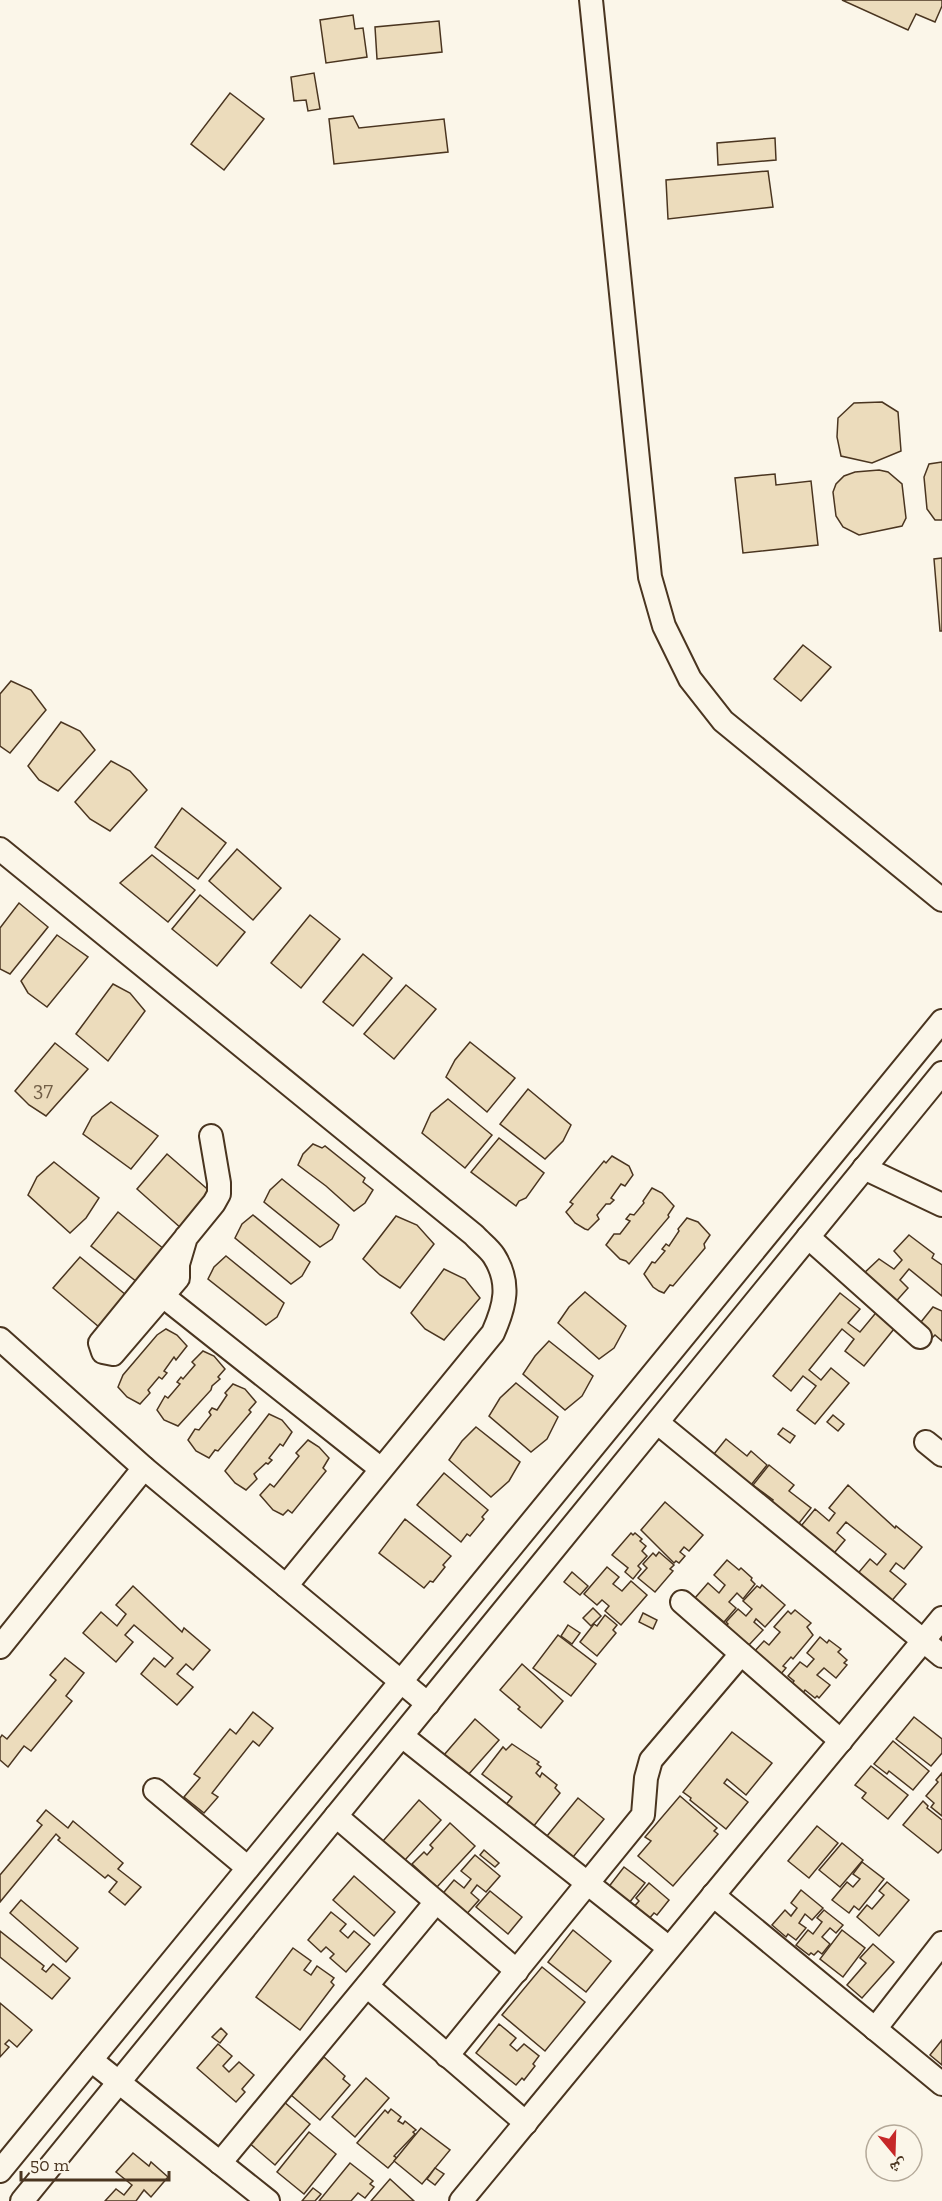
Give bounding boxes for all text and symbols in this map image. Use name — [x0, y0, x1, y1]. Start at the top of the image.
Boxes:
house number: 37 — [33, 1076, 53, 1101]
north arrow — [864, 2123, 924, 2183]
scale bar — [21, 2144, 170, 2182]
text: 50 m — [30, 2154, 70, 2176]
text: ش — [888, 2155, 910, 2178]

